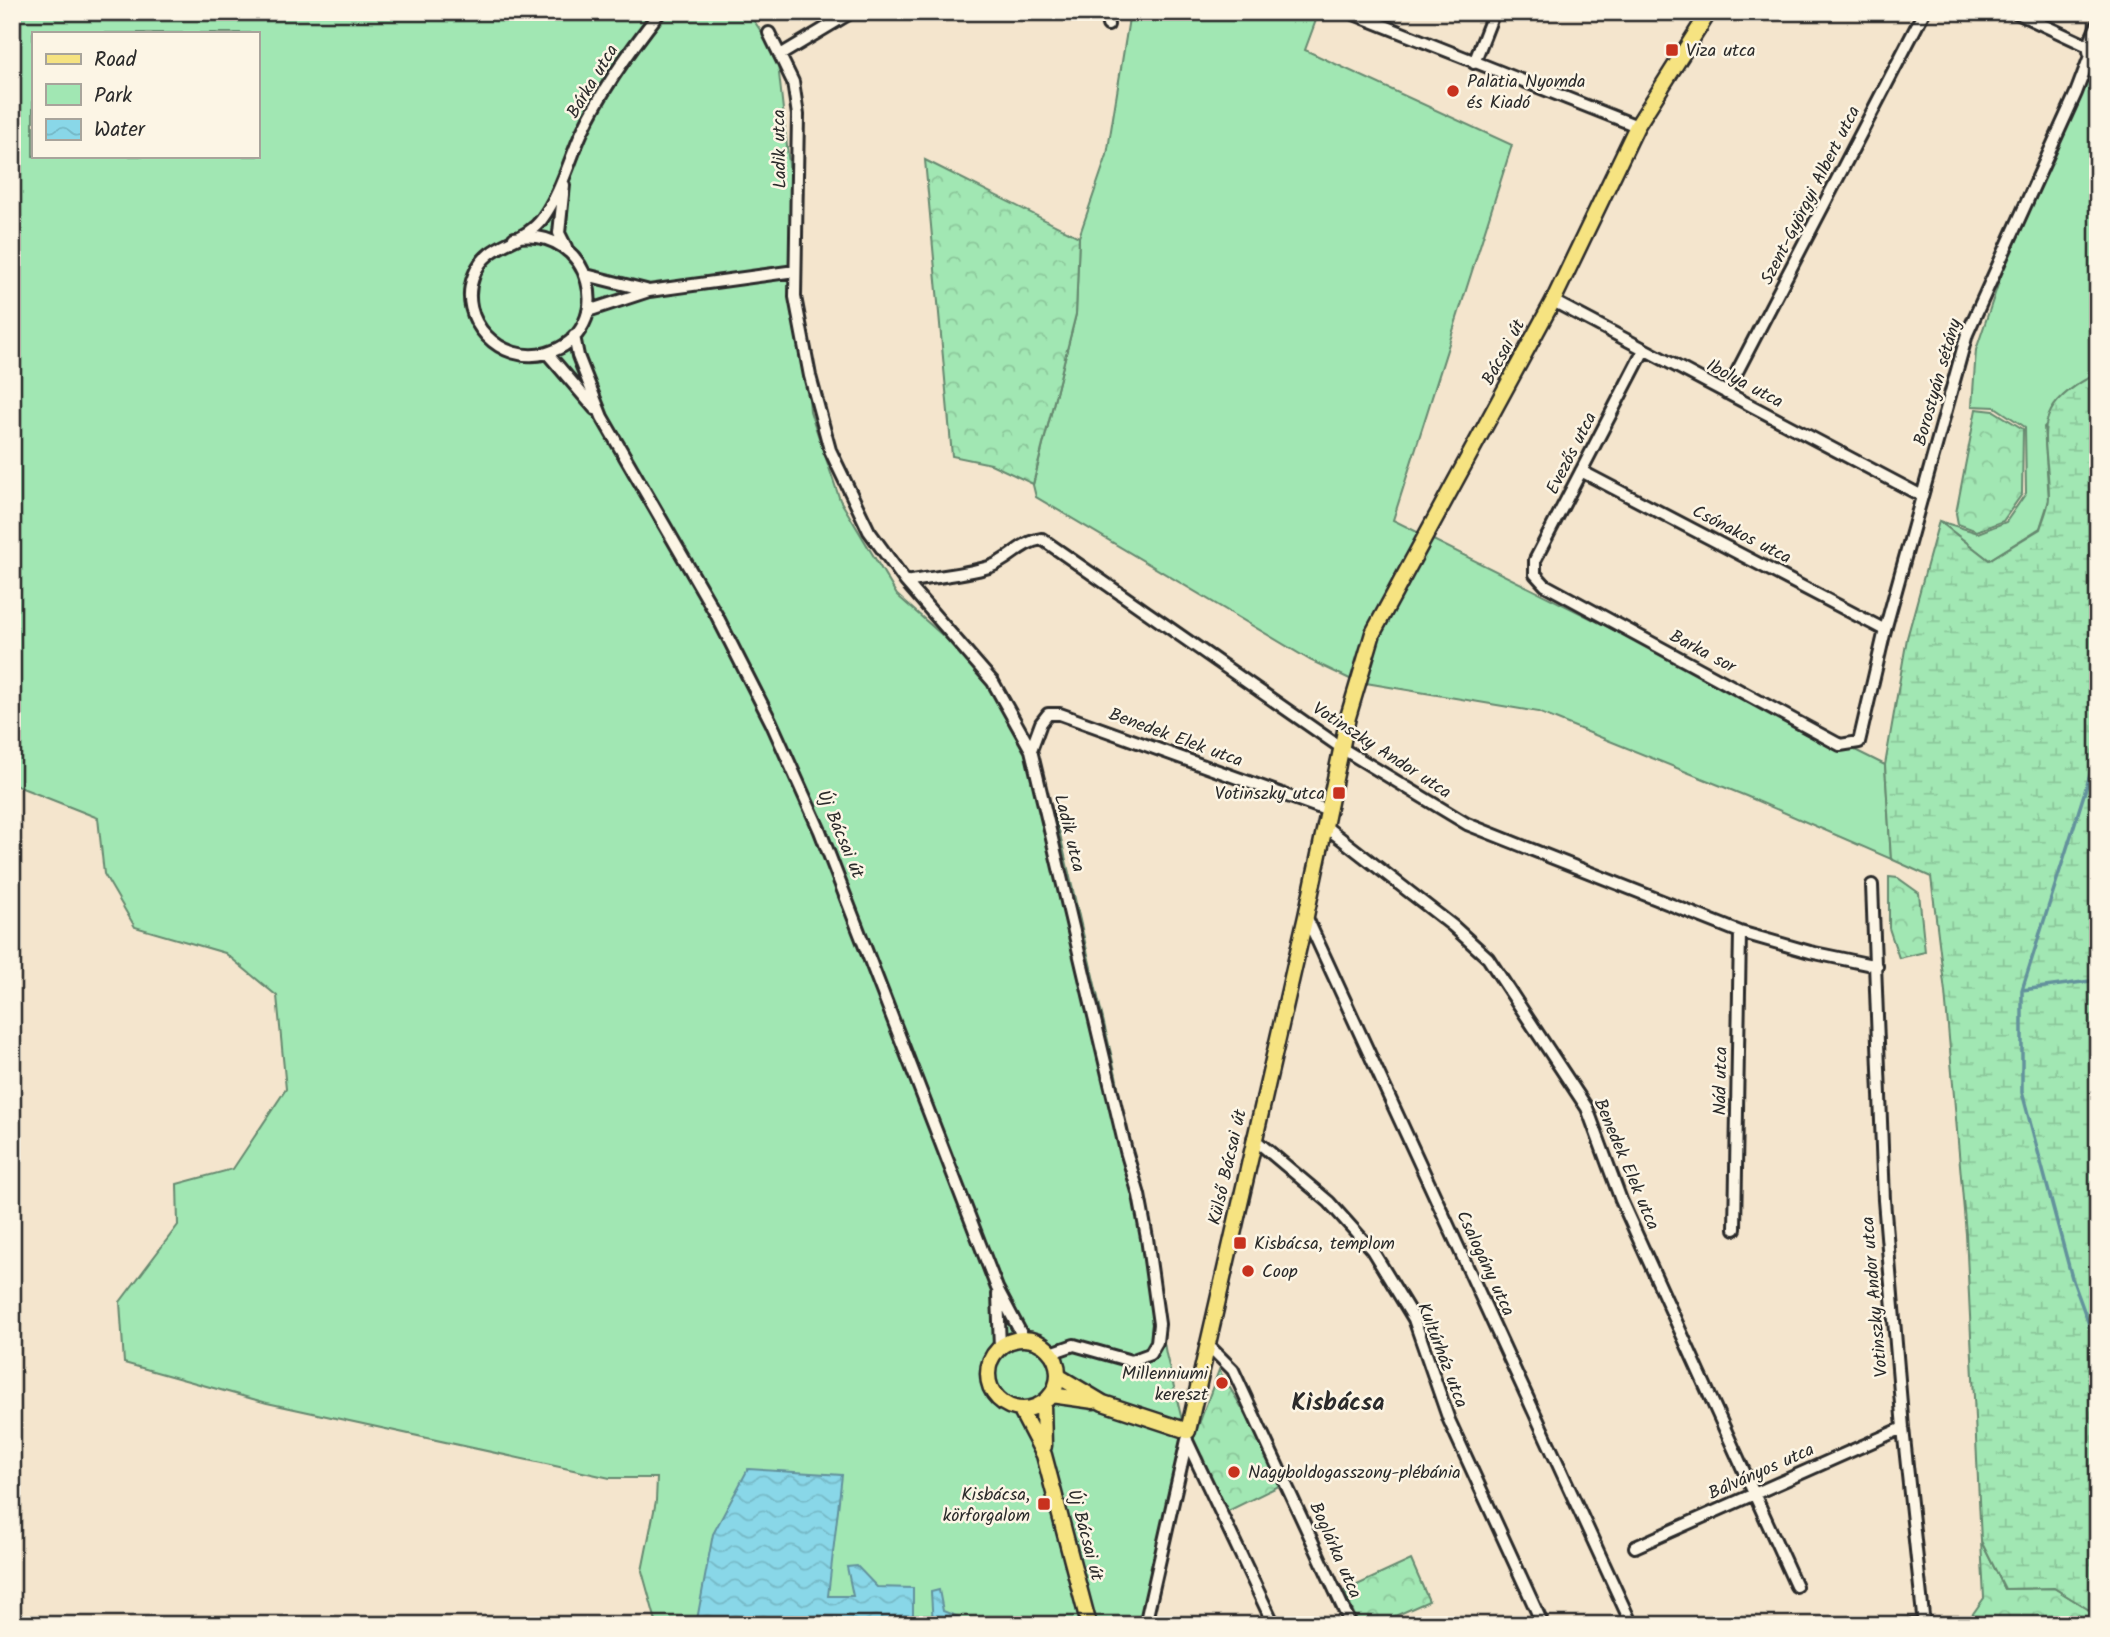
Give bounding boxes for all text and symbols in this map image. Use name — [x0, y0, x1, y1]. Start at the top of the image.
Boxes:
legend — [32, 32, 259, 158]
place label: Viza utca — [1686, 37, 1756, 66]
street label: Bárka utca — [560, 39, 627, 124]
marker: Viza utca — [1664, 42, 1680, 58]
text: Road — [94, 44, 137, 77]
place label: Palatia Nyomda és Kiadó — [1467, 68, 1586, 118]
text: Park — [94, 80, 132, 113]
marker: Palatia Nyomda és Kiadó — [1445, 83, 1461, 99]
street label: Szent-Györgyi Albert utca — [1754, 101, 1869, 290]
street label: Ladik utca — [765, 109, 796, 189]
text: Water — [94, 114, 146, 147]
street label: Bácsai út — [1475, 314, 1534, 391]
street label: Borostyán sétány — [1906, 315, 1971, 449]
street label: Ibolya utca — [1701, 352, 1788, 417]
street label: Evezős utca — [1539, 407, 1606, 500]
street label: Csónakos utca — [1687, 498, 1796, 573]
street label: Barka sor — [1664, 623, 1742, 682]
street label: Votinszky Andor utca — [1306, 695, 1457, 807]
street label: Benedek Elek utca — [1104, 701, 1247, 776]
place label: Votinszky utca — [1215, 780, 1325, 809]
marker: Votinszky utca — [1331, 785, 1347, 801]
street label: Új Bácsai út — [808, 786, 872, 884]
street label: Ladik utca — [1045, 791, 1092, 875]
street label: Nád utca — [1706, 1046, 1737, 1116]
street label: Benedek Elek utca — [1585, 1094, 1666, 1235]
street label: Külső Bácsai út — [1201, 1106, 1256, 1228]
street label: Csalogány utca — [1447, 1206, 1522, 1321]
street label: Votinszky Andor utca — [1854, 1215, 1897, 1378]
place label: Kisbácsa, templom — [1254, 1230, 1395, 1259]
marker: Kisbácsa, templom — [1232, 1235, 1248, 1251]
place label: Coop — [1262, 1258, 1298, 1287]
marker: Coop — [1240, 1263, 1256, 1279]
street label: Kultúrház utca — [1408, 1299, 1475, 1412]
place label: Millenniumi kereszt — [1122, 1360, 1209, 1410]
marker: Millenniumi kereszt — [1214, 1375, 1230, 1391]
district label: Kisbácsa — [1291, 1384, 1385, 1423]
street label: Bálványos utca — [1704, 1436, 1819, 1509]
place label: Nagyboldogasszony-plébánia — [1248, 1459, 1461, 1488]
marker: Nagyboldogasszony-plébánia — [1226, 1464, 1242, 1480]
place label: Kisbácsa, körforgalom — [943, 1481, 1030, 1531]
street label: Új Bácsai út — [1058, 1486, 1111, 1585]
marker: Kisbácsa, körforgalom — [1036, 1496, 1052, 1512]
street label: Boglárka utca — [1300, 1498, 1369, 1604]

